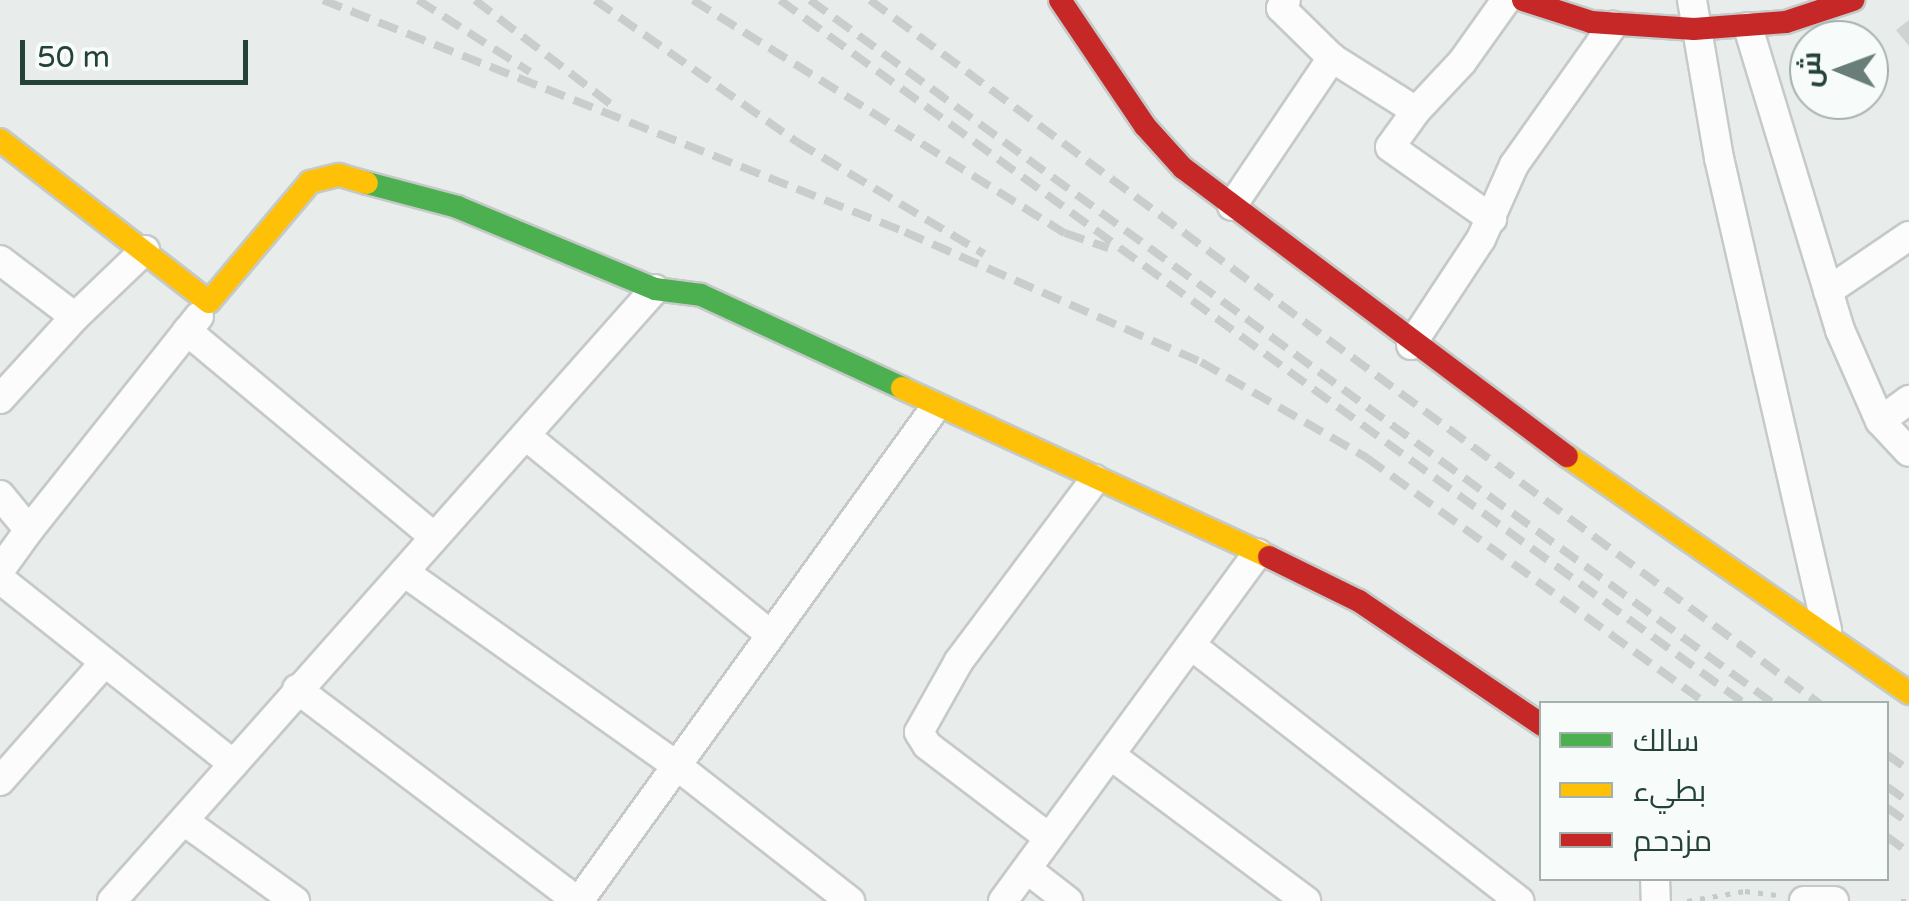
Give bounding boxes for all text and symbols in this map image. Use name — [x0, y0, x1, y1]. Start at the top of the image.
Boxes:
scale bar — [25, 20, 252, 82]
north arrow — [1789, 20, 1889, 120]
text: 50 m — [37, 39, 110, 76]
text: ش — [1794, 51, 1828, 88]
legend — [1539, 701, 1889, 881]
text: سالك — [1633, 723, 1699, 760]
text: بطيء — [1633, 773, 1706, 810]
text: مزدحم — [1633, 823, 1712, 860]

